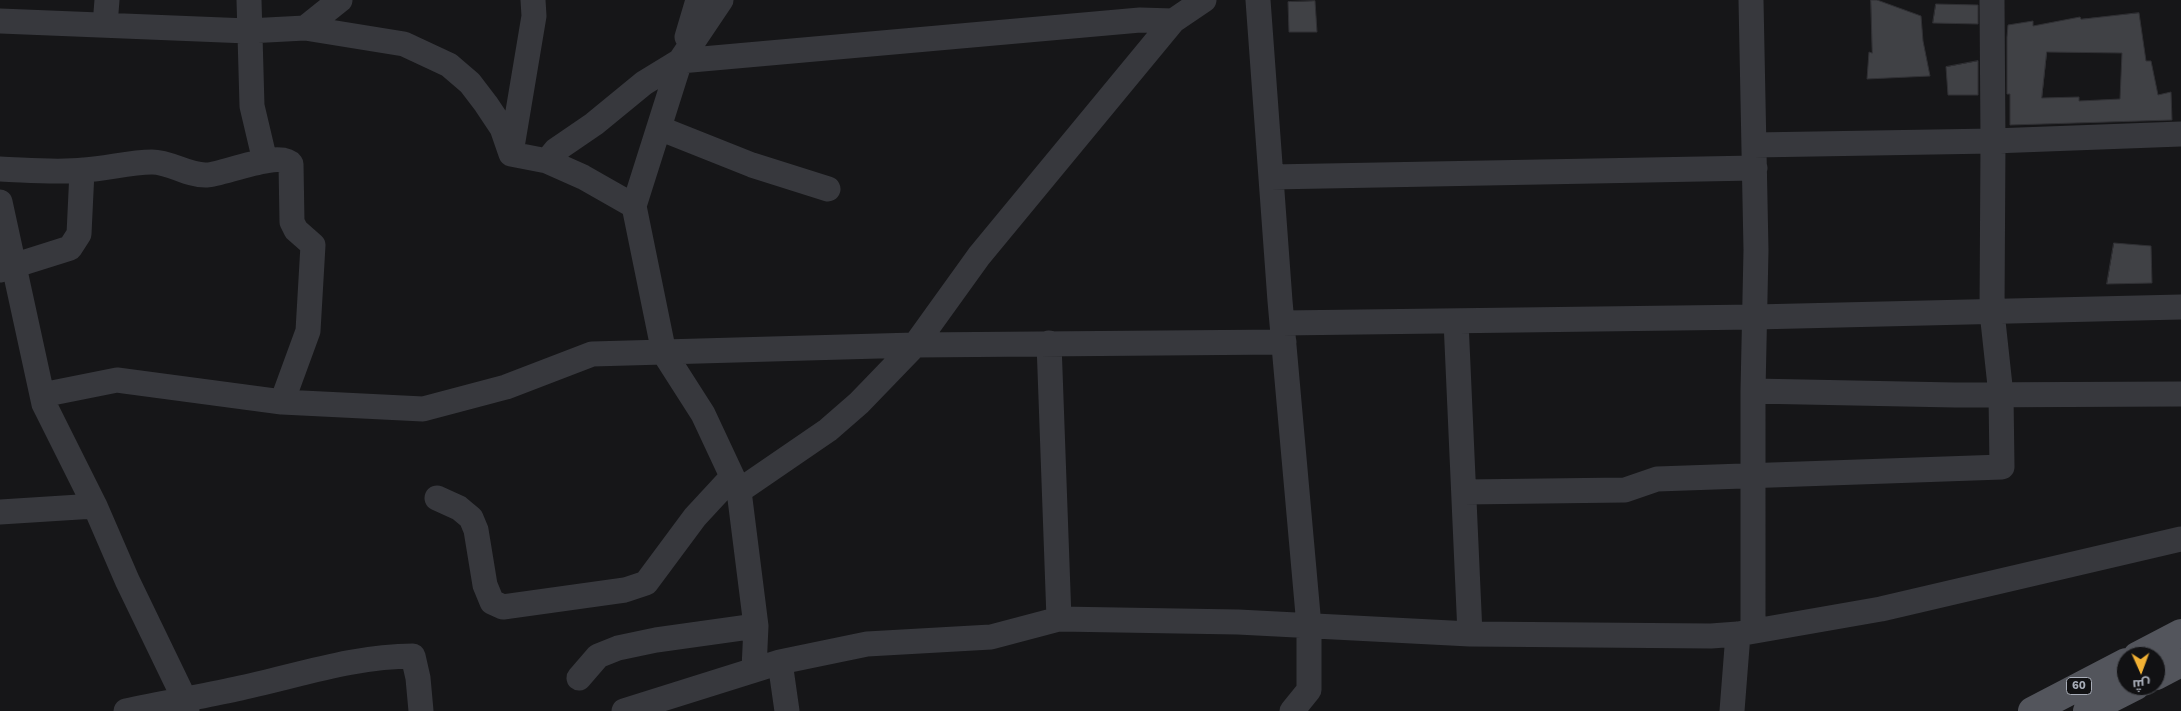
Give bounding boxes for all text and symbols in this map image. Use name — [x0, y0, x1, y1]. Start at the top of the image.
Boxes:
north arrow — [2116, 646, 2166, 696]
text: ش — [2132, 677, 2151, 693]
road number: 60 — [2066, 678, 2092, 694]

